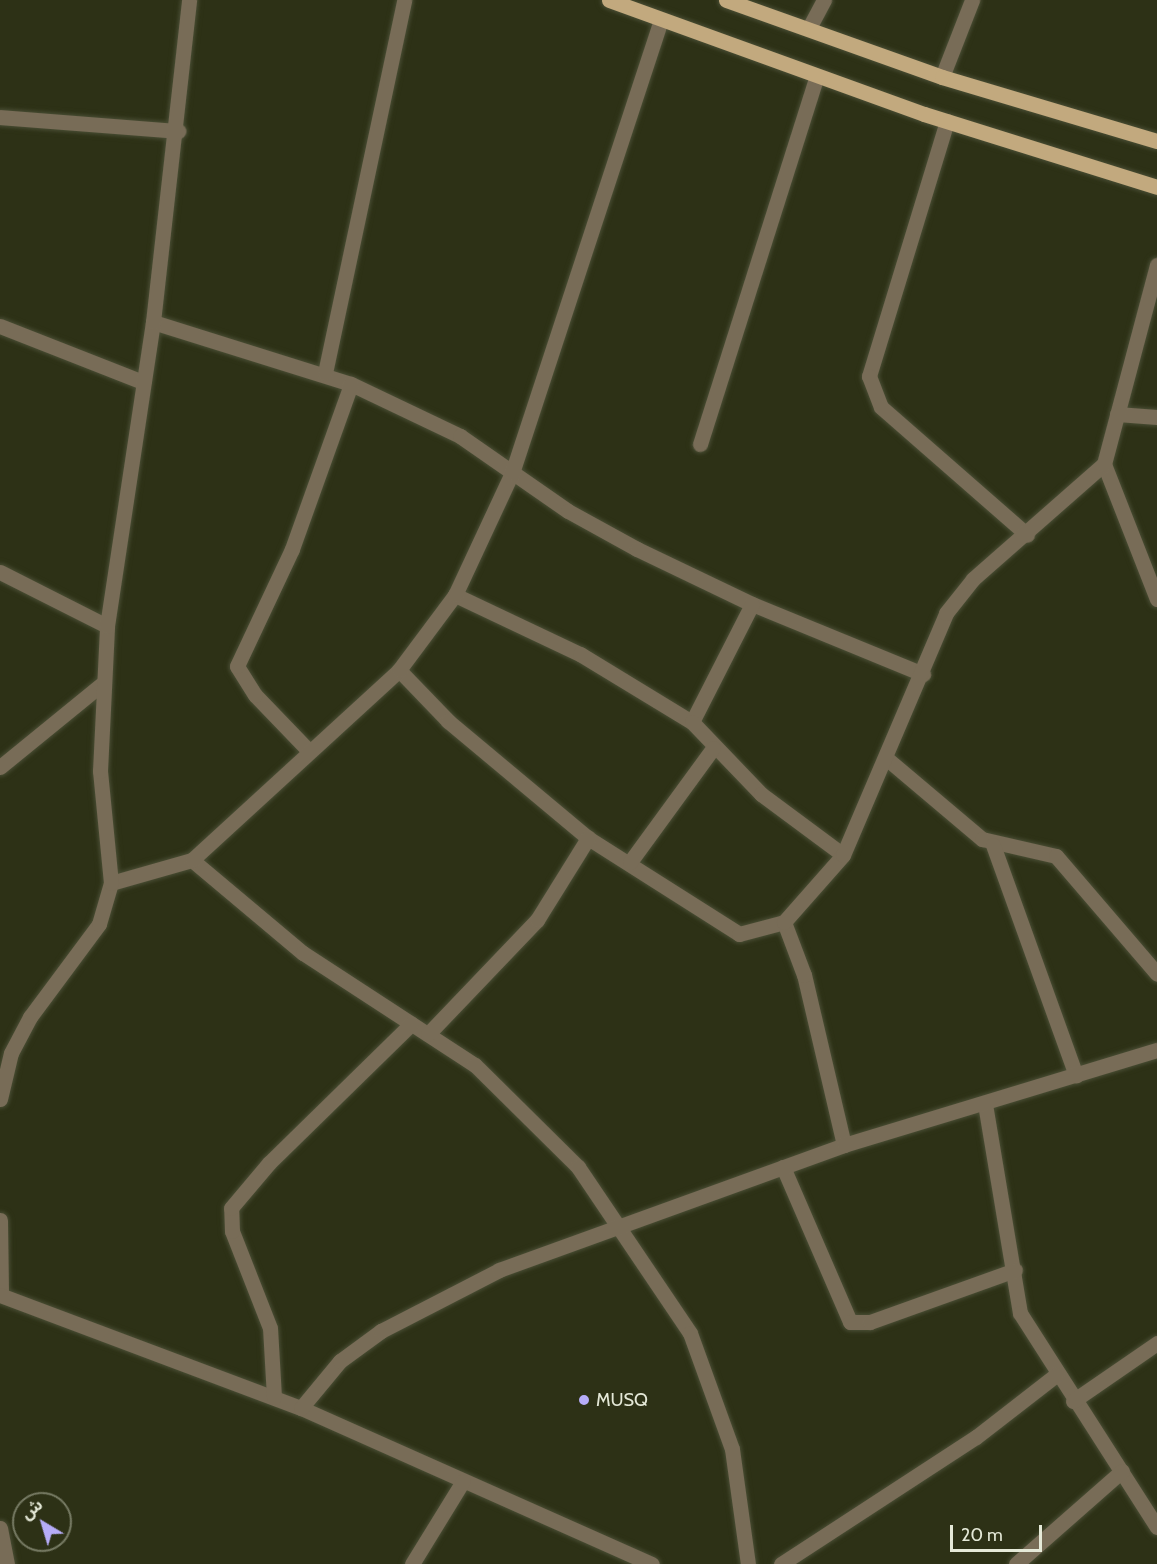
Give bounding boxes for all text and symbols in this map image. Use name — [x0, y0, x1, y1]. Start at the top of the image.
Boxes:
place label: MUSQ — [596, 1389, 648, 1411]
marker: MUSQ — [577, 1393, 591, 1407]
north arrow — [12, 1492, 72, 1552]
text: ش — [17, 1495, 46, 1523]
scale bar — [953, 1513, 1044, 1551]
text: 20 m — [961, 1524, 1003, 1546]

